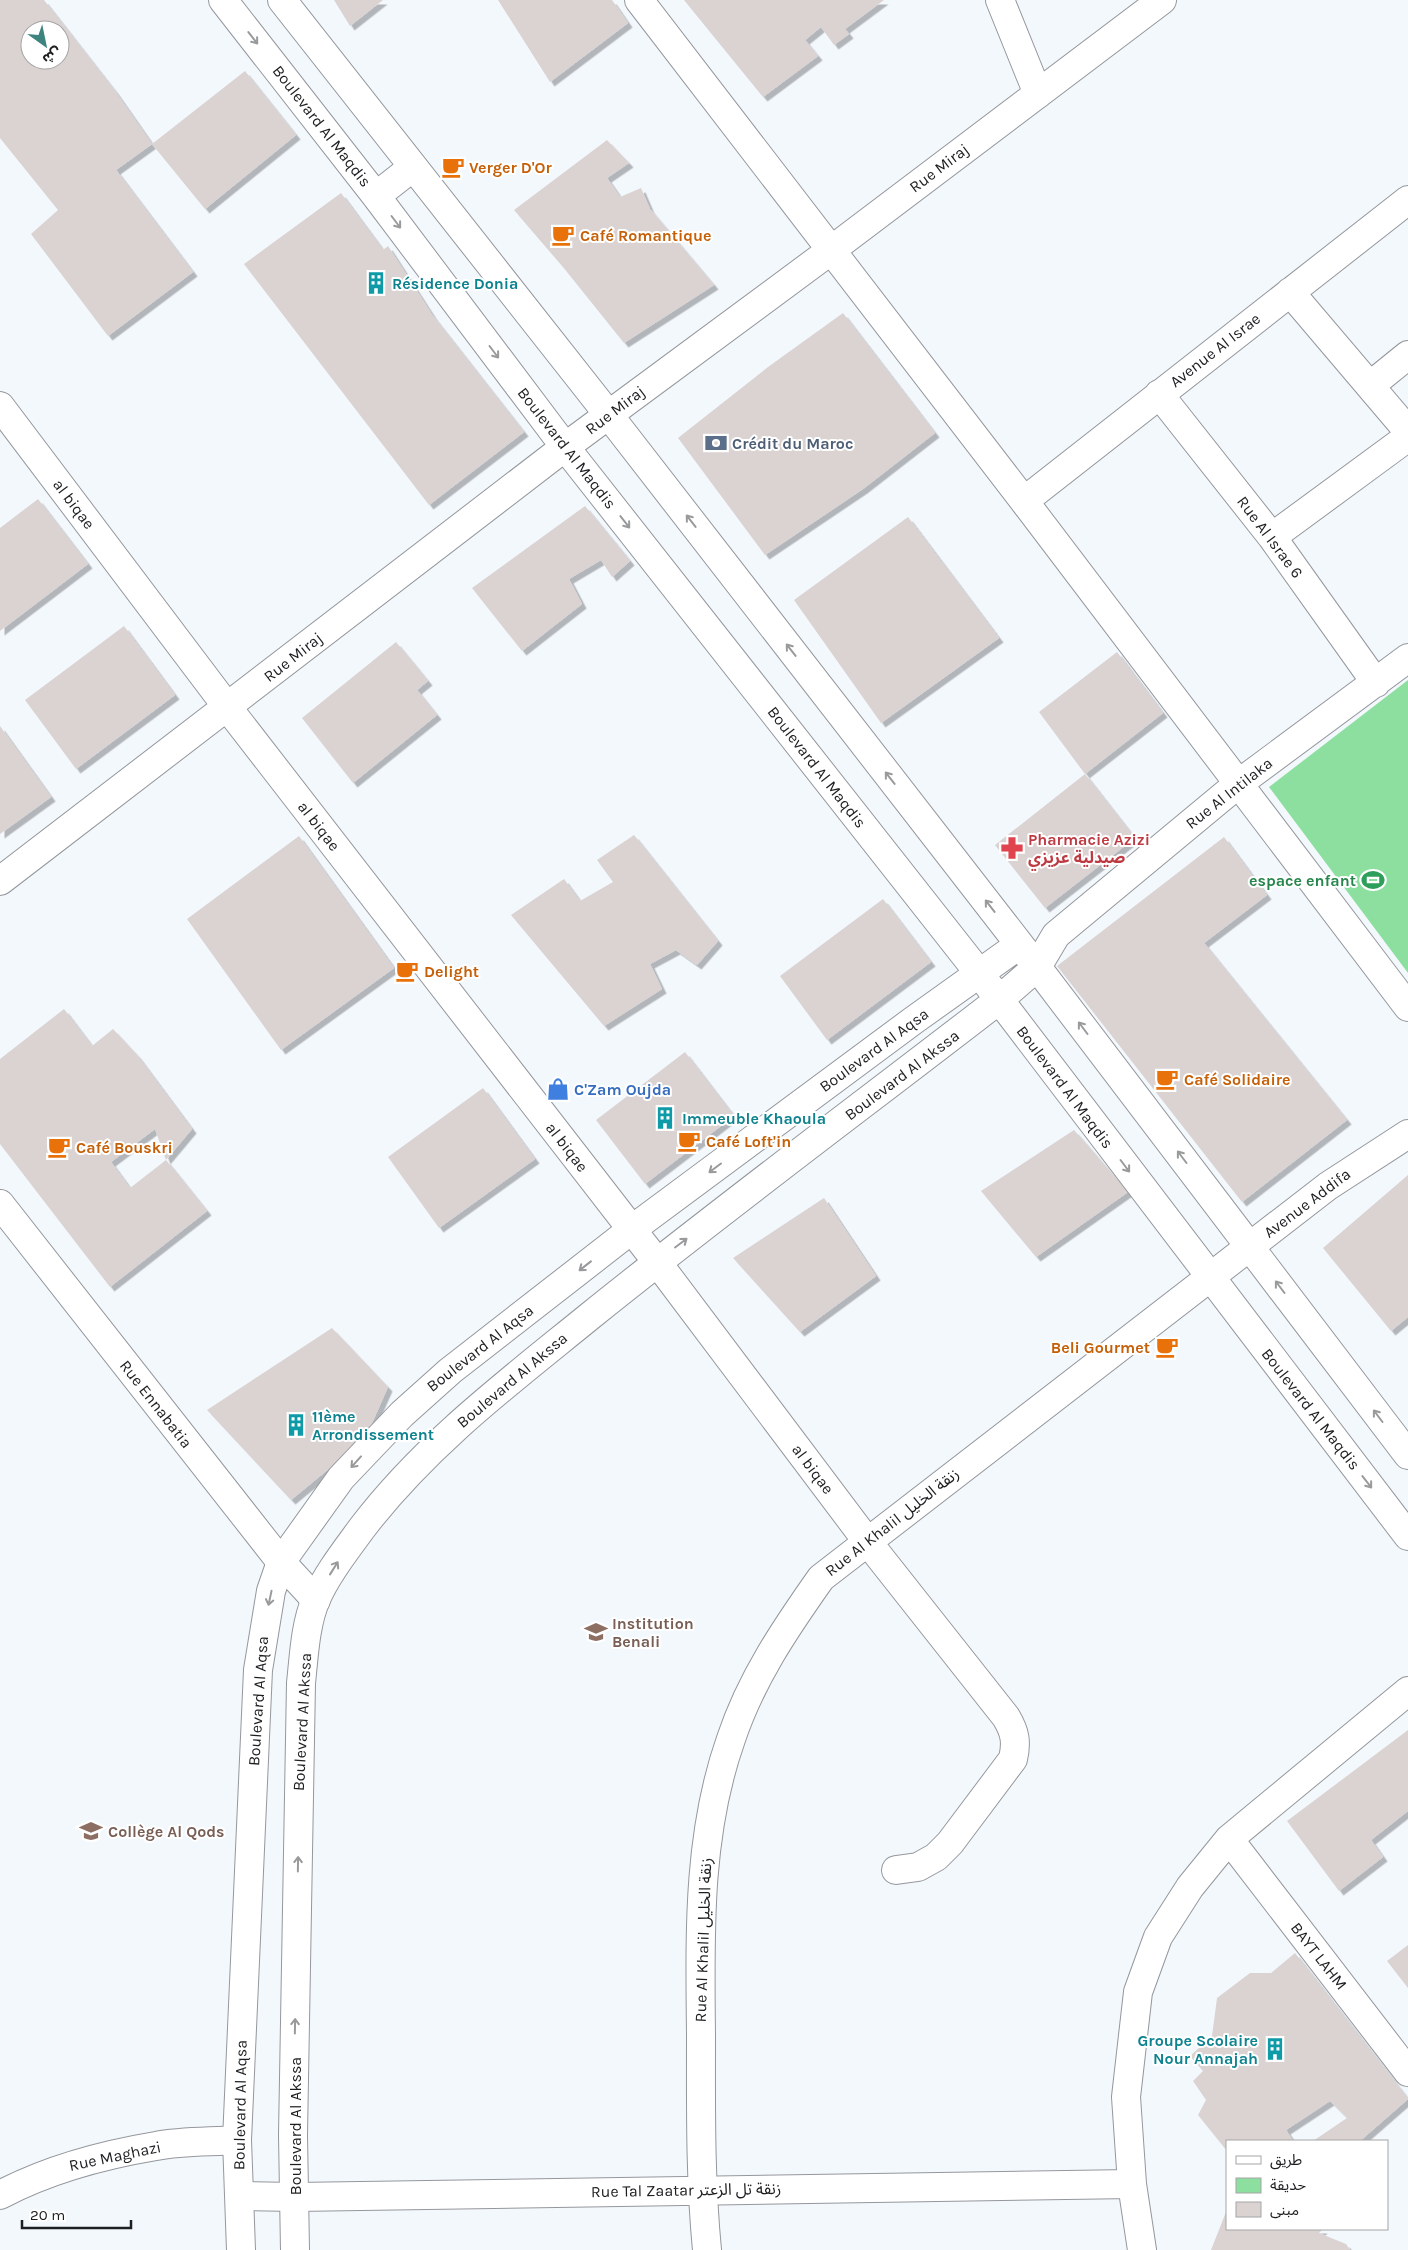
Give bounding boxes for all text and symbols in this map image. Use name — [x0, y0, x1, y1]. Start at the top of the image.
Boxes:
north arrow — [20, 20, 70, 70]
one-way arrow — [248, 32, 259, 45]
text: ش — [39, 43, 64, 68]
street label: Boulevard Al Maqdis — [269, 62, 375, 190]
street label: Rue Miraj — [906, 140, 972, 196]
cafe icon: Verger D'Or — [440, 154, 466, 180]
place label: Verger D'Or — [469, 158, 553, 177]
one-way arrow — [391, 215, 401, 229]
cafe icon: Café Romantique — [550, 222, 576, 248]
place label: Café Romantique — [580, 226, 712, 245]
building icon: Résidence Donia — [363, 270, 389, 296]
place label: Résidence Donia — [392, 274, 518, 293]
street label: Avenue Al Israe — [1166, 309, 1264, 391]
one-way arrow — [488, 345, 499, 358]
street label: Rue Miraj — [582, 382, 648, 438]
street label: Boulevard Al Maqdis — [514, 384, 620, 512]
bank icon: Crédit du Maroc — [703, 430, 729, 456]
place label: Crédit du Maroc — [732, 434, 853, 453]
street label: al biqae — [49, 475, 99, 533]
street label: Rue Al Israe 6 — [1233, 492, 1307, 582]
one-way arrow — [686, 514, 696, 528]
one-way arrow — [619, 515, 630, 528]
street label: Rue Miraj — [260, 628, 326, 686]
one-way arrow — [785, 643, 796, 656]
street label: Boulevard Al Maqdis — [764, 703, 870, 831]
street label: Rue Al Intilaka — [1182, 753, 1276, 833]
one-way arrow — [885, 771, 895, 785]
street label: al biqae — [294, 797, 344, 855]
place label: Pharmacie Azizi صيدلية عزيزي — [1028, 830, 1150, 870]
pharmacy icon: Pharmacie Azizi صيدلية عزيزي — [999, 835, 1025, 861]
sports icon: espace enfant — [1360, 867, 1386, 893]
place label: espace enfant — [1249, 871, 1356, 890]
one-way arrow — [984, 900, 995, 913]
cafe icon: Delight — [394, 958, 420, 984]
place label: Delight — [424, 962, 479, 981]
street label: Boulevard Al Aqsa — [816, 1004, 932, 1096]
street label: Boulevard Al Maqdis — [1013, 1022, 1117, 1152]
one-way arrow — [1078, 1022, 1089, 1035]
street label: Boulevard Al Akssa — [841, 1026, 963, 1124]
cafe icon: Café Solidaire — [1154, 1066, 1180, 1092]
place label: Café Solidaire — [1184, 1070, 1290, 1089]
shop icon: C'Zam Oujda — [545, 1076, 571, 1102]
place label: C'Zam Oujda — [574, 1080, 671, 1099]
building icon: Immeuble Khaoula — [652, 1105, 678, 1131]
place label: Immeuble Khaoula — [682, 1109, 826, 1128]
street label: al biqae — [542, 1118, 592, 1176]
cafe icon: Café Loft'in — [676, 1128, 702, 1154]
place label: Café Loft'in — [706, 1132, 791, 1151]
cafe icon: Café Bouskri — [46, 1134, 72, 1160]
place label: Café Bouskri — [76, 1138, 173, 1157]
one-way arrow — [1176, 1151, 1187, 1164]
one-way arrow — [1120, 1159, 1130, 1173]
one-way arrow — [708, 1163, 722, 1173]
street label: Avenue Addifa — [1260, 1164, 1354, 1242]
one-way arrow — [675, 1238, 688, 1249]
one-way arrow — [578, 1261, 592, 1271]
one-way arrow — [1274, 1281, 1285, 1294]
street label: Boulevard Al Aqsa — [423, 1300, 537, 1396]
street label: Boulevard Al Akssa — [453, 1328, 571, 1432]
cafe icon: Beli Gourmet — [1154, 1334, 1180, 1360]
place label: Beli Gourmet — [1051, 1338, 1150, 1357]
street label: Boulevard Al Maqdis — [1258, 1345, 1364, 1473]
street label: Rue Ennabatia — [116, 1356, 196, 1452]
place label: 11ème Arrondissement — [312, 1407, 434, 1444]
one-way arrow — [1373, 1410, 1384, 1423]
building icon: 11ème Arrondissement — [283, 1412, 309, 1438]
street label: al biqae — [788, 1440, 838, 1498]
one-way arrow — [350, 1456, 361, 1469]
street label: Rue Al Khalil زنقة الخليل — [821, 1464, 963, 1580]
one-way arrow — [1361, 1476, 1372, 1489]
one-way arrow — [330, 1561, 340, 1575]
one-way arrow — [265, 1590, 274, 1606]
place label: Institution Benali — [612, 1614, 694, 1651]
school or university icon: Institution Benali — [583, 1619, 609, 1645]
street label: Boulevard Al Aqsa — [244, 1635, 272, 1767]
street label: Boulevard Al Akssa — [289, 1652, 315, 1792]
school or university icon: Collège Al Qods — [78, 1818, 104, 1844]
place label: Collège Al Qods — [108, 1822, 224, 1841]
one-way arrow — [293, 1856, 303, 1872]
street label: Rue Al Khalil زنقة الخليل — [691, 1857, 715, 2023]
street label: BAYT LAHM — [1287, 1919, 1351, 1993]
one-way arrow — [290, 2019, 300, 2035]
place label: Groupe Scolaire Nour Annajah — [1138, 2031, 1258, 2068]
building icon: Groupe Scolaire Nour Annajah — [1262, 2036, 1288, 2062]
street label: Boulevard Al Aqsa — [229, 2040, 251, 2170]
street label: Boulevard Al Akssa — [286, 2057, 305, 2195]
street label: Rue Maghazi — [67, 2137, 163, 2175]
legend — [1226, 2140, 1388, 2230]
text: طريق — [1270, 2151, 1302, 2170]
text: حديقة — [1270, 2176, 1306, 2194]
street label: Rue Tal Zaatar زنقة تل الزعتر — [591, 2179, 781, 2201]
scale bar — [22, 2198, 131, 2230]
text: مبنى — [1270, 2201, 1299, 2219]
text: 20 m — [30, 2206, 65, 2224]

